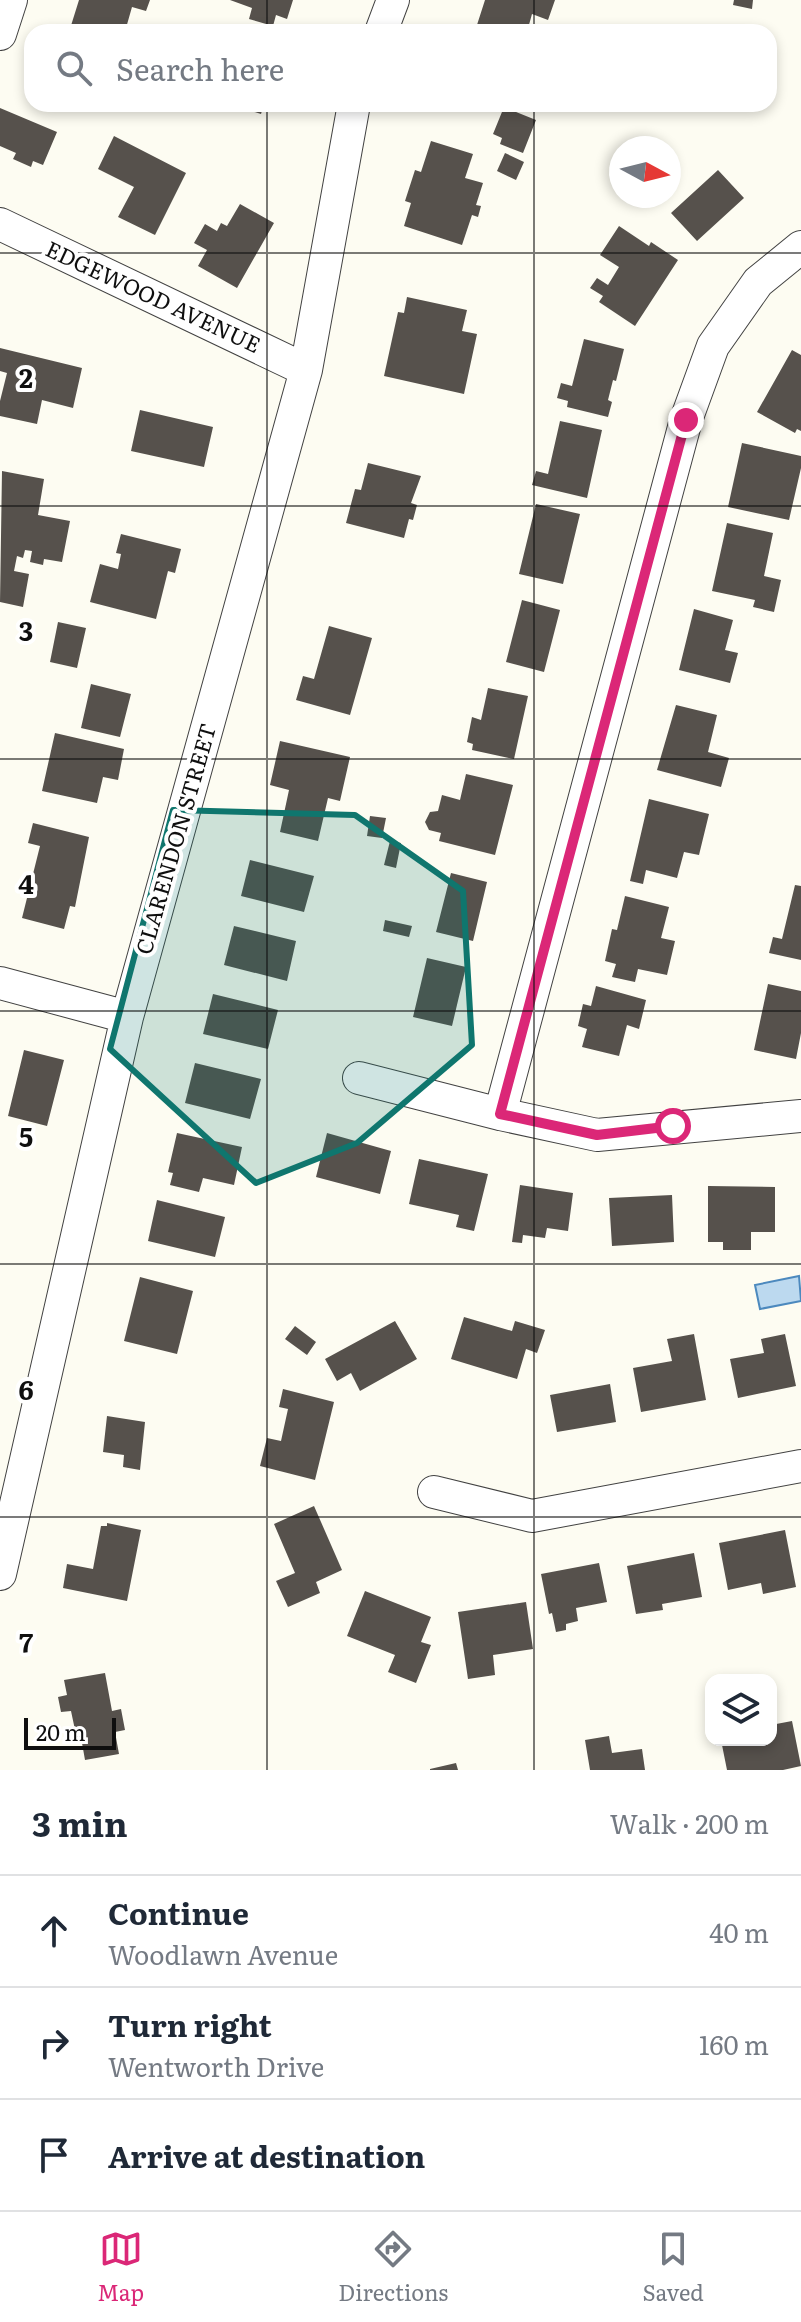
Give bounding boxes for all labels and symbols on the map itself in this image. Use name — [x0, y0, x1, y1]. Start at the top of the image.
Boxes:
north arrow — [609, 136, 681, 208]
street label: EDGEWOOD AVENUE — [41, 231, 267, 360]
text: 2 — [19, 357, 33, 396]
route end — [668, 402, 704, 438]
text: 3 — [19, 610, 33, 649]
street label: CLARENDON STREET — [126, 719, 223, 958]
text: 4 — [18, 863, 34, 902]
route start — [655, 1108, 691, 1144]
text: 5 — [19, 1116, 33, 1155]
text: 6 — [18, 1369, 34, 1408]
text: 7 — [19, 1622, 33, 1661]
scale bar — [24, 1714, 116, 1750]

